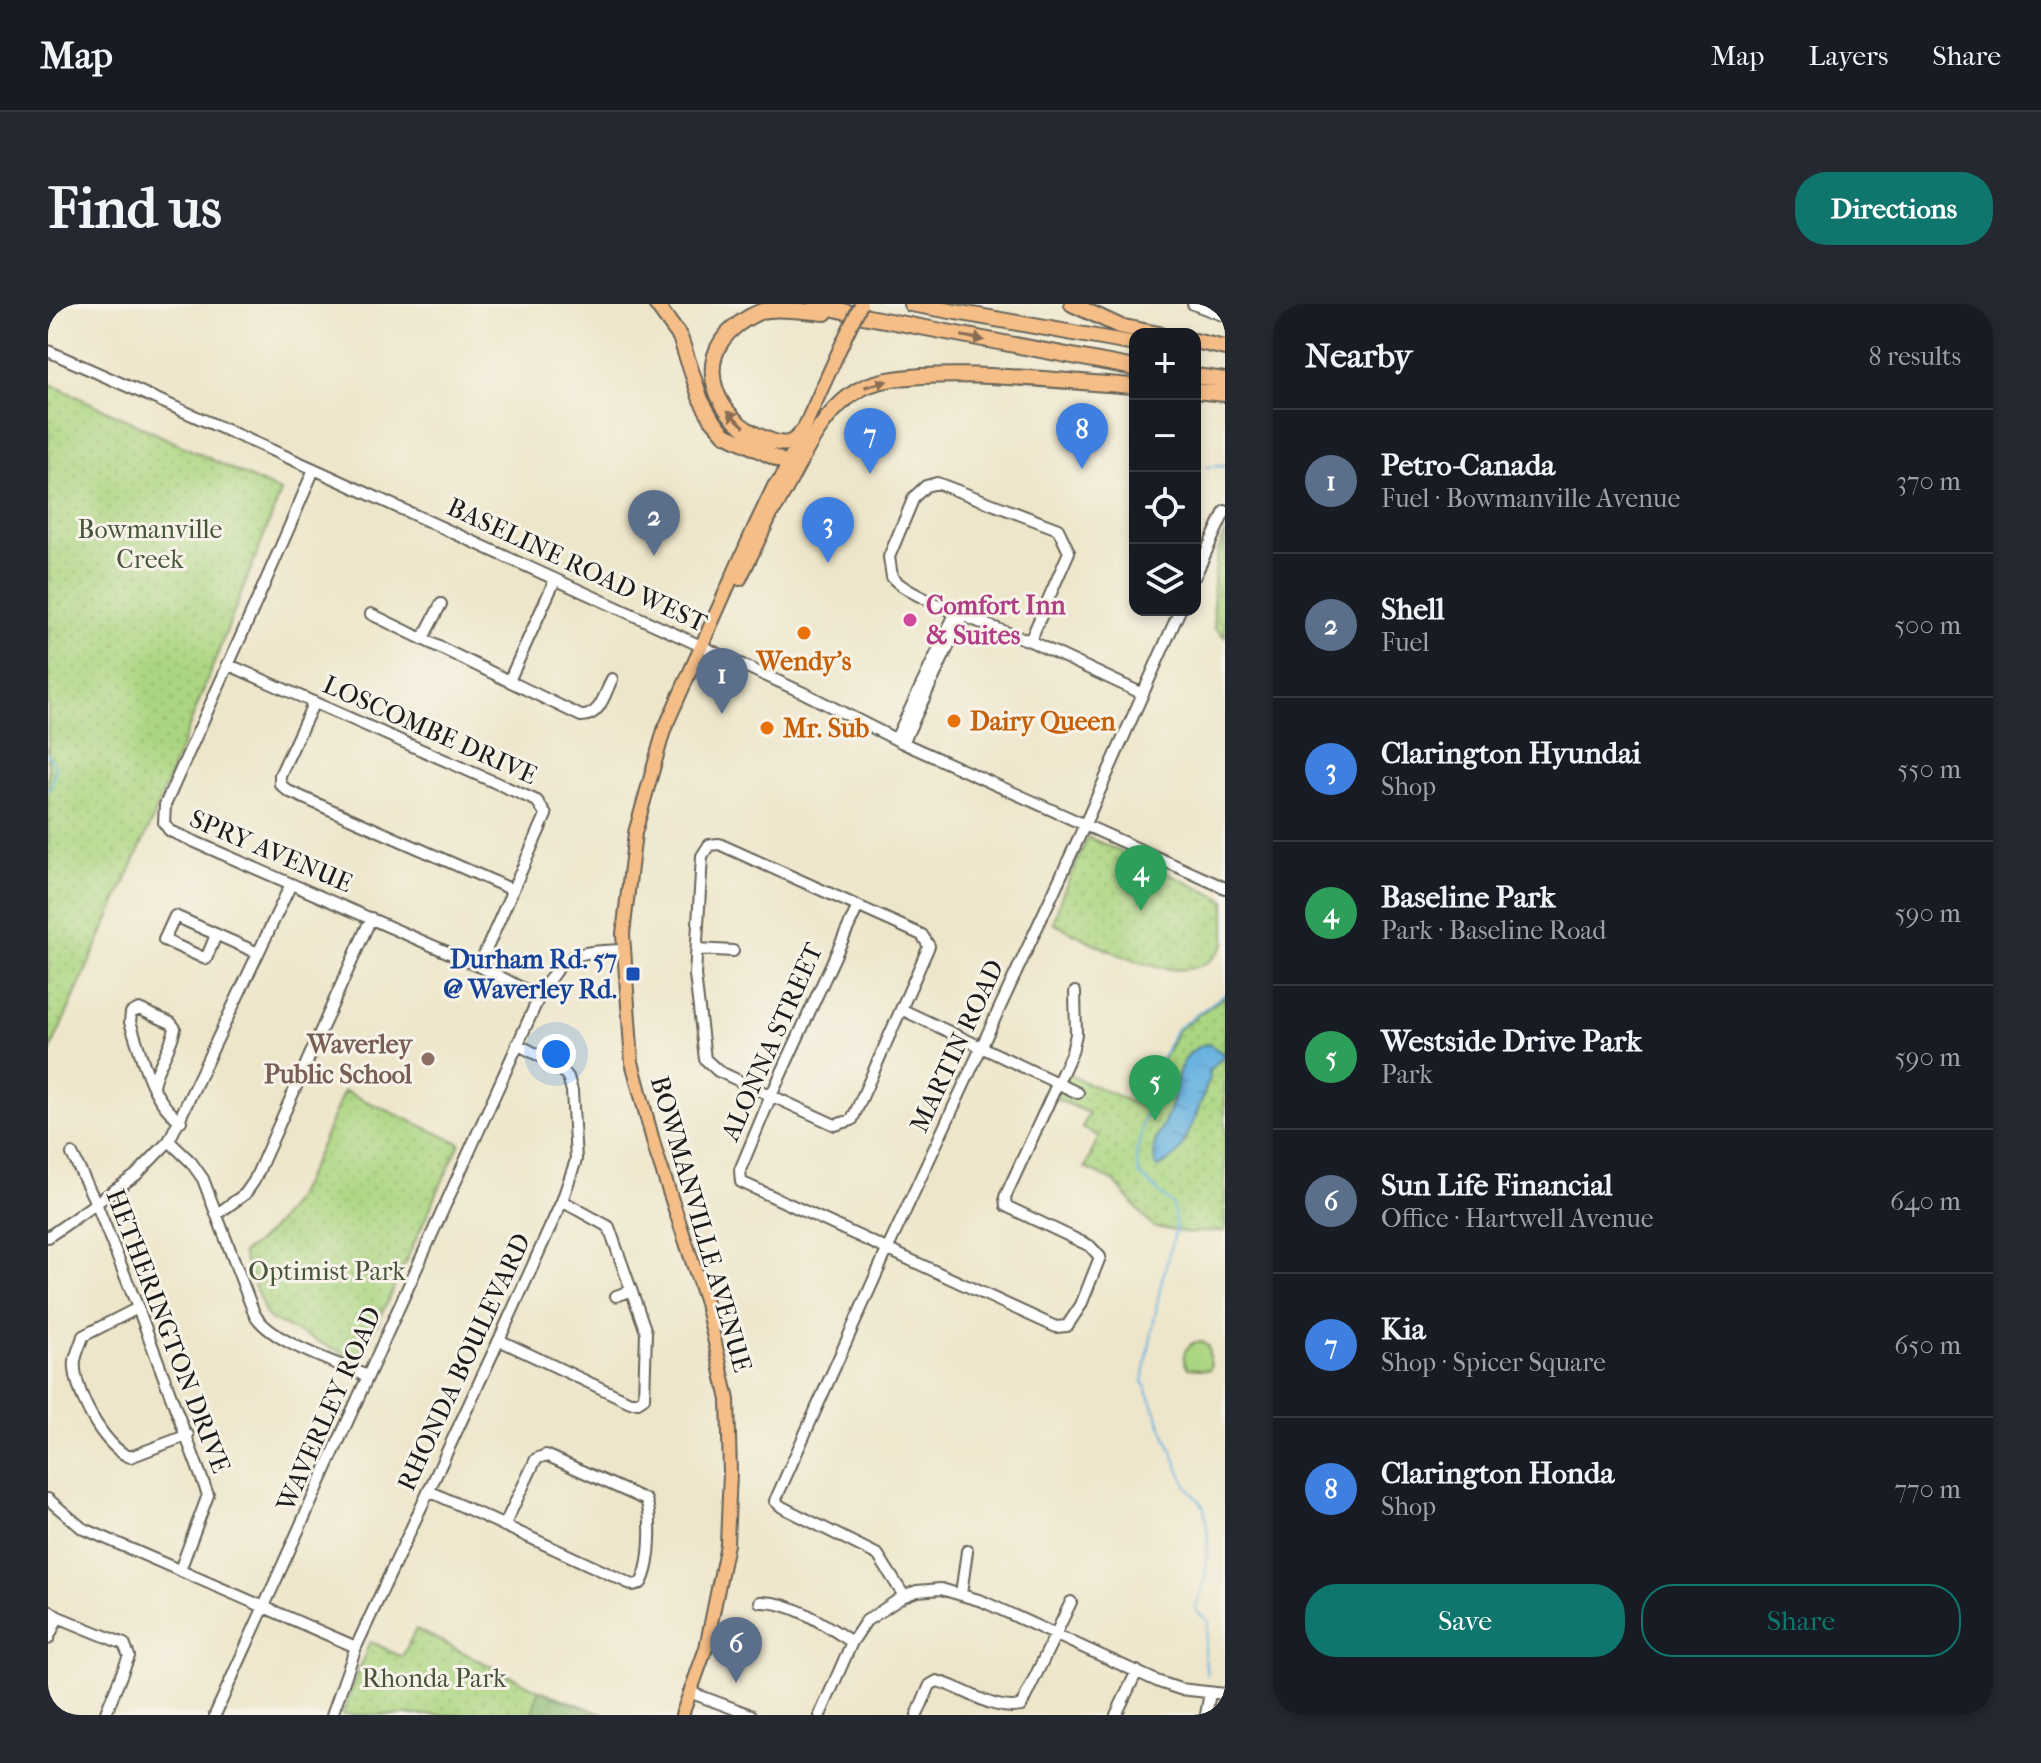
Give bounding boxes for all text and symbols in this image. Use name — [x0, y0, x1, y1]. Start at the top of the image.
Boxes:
text: Map — [40, 33, 113, 78]
text: Map — [1711, 39, 1764, 72]
text: Layers — [1808, 39, 1888, 72]
text: Share — [1932, 39, 2001, 72]
button: Directions — [1795, 172, 1993, 245]
text: Find us — [48, 176, 222, 241]
map controls — [1129, 328, 1201, 616]
button: + — [1129, 328, 1201, 400]
one-way arrow — [961, 332, 986, 344]
text: Nearby — [1305, 336, 1412, 376]
text: 8 results — [1868, 341, 1961, 372]
one-way arrow — [864, 378, 889, 390]
button: − — [1129, 400, 1201, 472]
pin: 8 — [1056, 403, 1108, 469]
pin: 7 — [844, 408, 896, 474]
one-way arrow — [726, 411, 745, 429]
text: Petro-Canada — [1381, 448, 1555, 483]
text: 1 — [1326, 466, 1336, 497]
text: 370 m — [1896, 466, 1961, 497]
button: locate — [1129, 472, 1201, 544]
text: Fuel · Bowmanville Avenue — [1381, 483, 1680, 514]
pin: 2 — [628, 490, 680, 556]
street label: BASELINE ROAD WEST — [442, 491, 712, 639]
pin: 3 — [802, 497, 854, 563]
park label: Bowmanville Creek — [78, 514, 223, 575]
button: layers — [1129, 544, 1201, 616]
place label: Comfort Inn & Suites — [926, 590, 1067, 651]
text: Shell — [1381, 592, 1445, 627]
text: 2 — [1324, 610, 1338, 641]
text: 500 m — [1894, 610, 1961, 641]
marker: Comfort Inn & Suites — [901, 611, 919, 629]
marker: Wendy's — [795, 624, 813, 642]
text: Fuel — [1381, 627, 1429, 658]
place label: Wendy's — [756, 646, 852, 677]
pin: 1 — [696, 648, 748, 714]
street label: LOSCOMBE DRIVE — [318, 669, 542, 791]
place label: Dairy Queen — [970, 706, 1116, 737]
marker: Dairy Queen — [945, 712, 963, 730]
place label: Mr. Sub — [783, 713, 870, 744]
marker: Mr. Sub — [758, 719, 776, 737]
text: Clarington Hyundai — [1381, 736, 1641, 771]
text: 3 — [1326, 754, 1336, 785]
text: 550 m — [1897, 754, 1961, 785]
text: Shop — [1381, 771, 1436, 802]
street label: SPRY AVENUE — [185, 803, 357, 899]
pin: 4 — [1115, 845, 1167, 911]
text: Baseline Park — [1381, 880, 1556, 915]
text: 4 — [1323, 898, 1339, 929]
text: 590 m — [1895, 898, 1961, 929]
text: Park · Baseline Road — [1381, 915, 1607, 946]
street label: ALONNA STREET — [714, 938, 830, 1147]
place label: Durham Rd. 57 @ Waverley Rd. — [443, 944, 617, 1005]
street label: MARTIN ROAD — [904, 955, 1010, 1137]
marker: Durham Rd. 57 @ Waverley Rd. — [624, 965, 642, 983]
text: Westside Drive Park — [1381, 1024, 1642, 1059]
place label: Waverley Public School — [264, 1029, 414, 1090]
your location — [536, 1034, 576, 1074]
text: 5 — [1325, 1042, 1337, 1073]
text: 590 m — [1895, 1042, 1961, 1073]
marker: Waverley Public School — [419, 1050, 437, 1068]
pin: 5 — [1129, 1055, 1181, 1121]
text: Park — [1381, 1059, 1433, 1090]
street label: BOWMANVILLE AVENUE — [644, 1072, 758, 1376]
text: Sun Life Financial — [1381, 1168, 1613, 1203]
street label: HETHERINGTON DRIVE — [99, 1185, 237, 1478]
text: 6 — [1324, 1186, 1338, 1217]
text: 640 m — [1890, 1186, 1961, 1217]
text: Office · Hartwell Avenue — [1381, 1203, 1654, 1234]
street label: RHONDA BOULEVARD — [391, 1228, 537, 1496]
park label: Optimist Park — [248, 1256, 406, 1287]
street label: WAVERLEY ROAD — [270, 1302, 388, 1517]
text: Kia — [1381, 1312, 1426, 1347]
text: 7 — [1325, 1330, 1337, 1361]
text: 650 m — [1894, 1330, 1961, 1361]
text: Shop · Spicer Square — [1381, 1347, 1606, 1378]
text: Clarington Honda — [1381, 1456, 1614, 1491]
text: 8 — [1324, 1474, 1338, 1505]
text: 770 m — [1894, 1474, 1961, 1505]
text: Shop — [1381, 1491, 1436, 1522]
button: Save — [1305, 1584, 1625, 1657]
button: Share — [1641, 1584, 1961, 1657]
pin: 6 — [710, 1617, 762, 1683]
park label: Rhonda Park — [362, 1663, 507, 1694]

